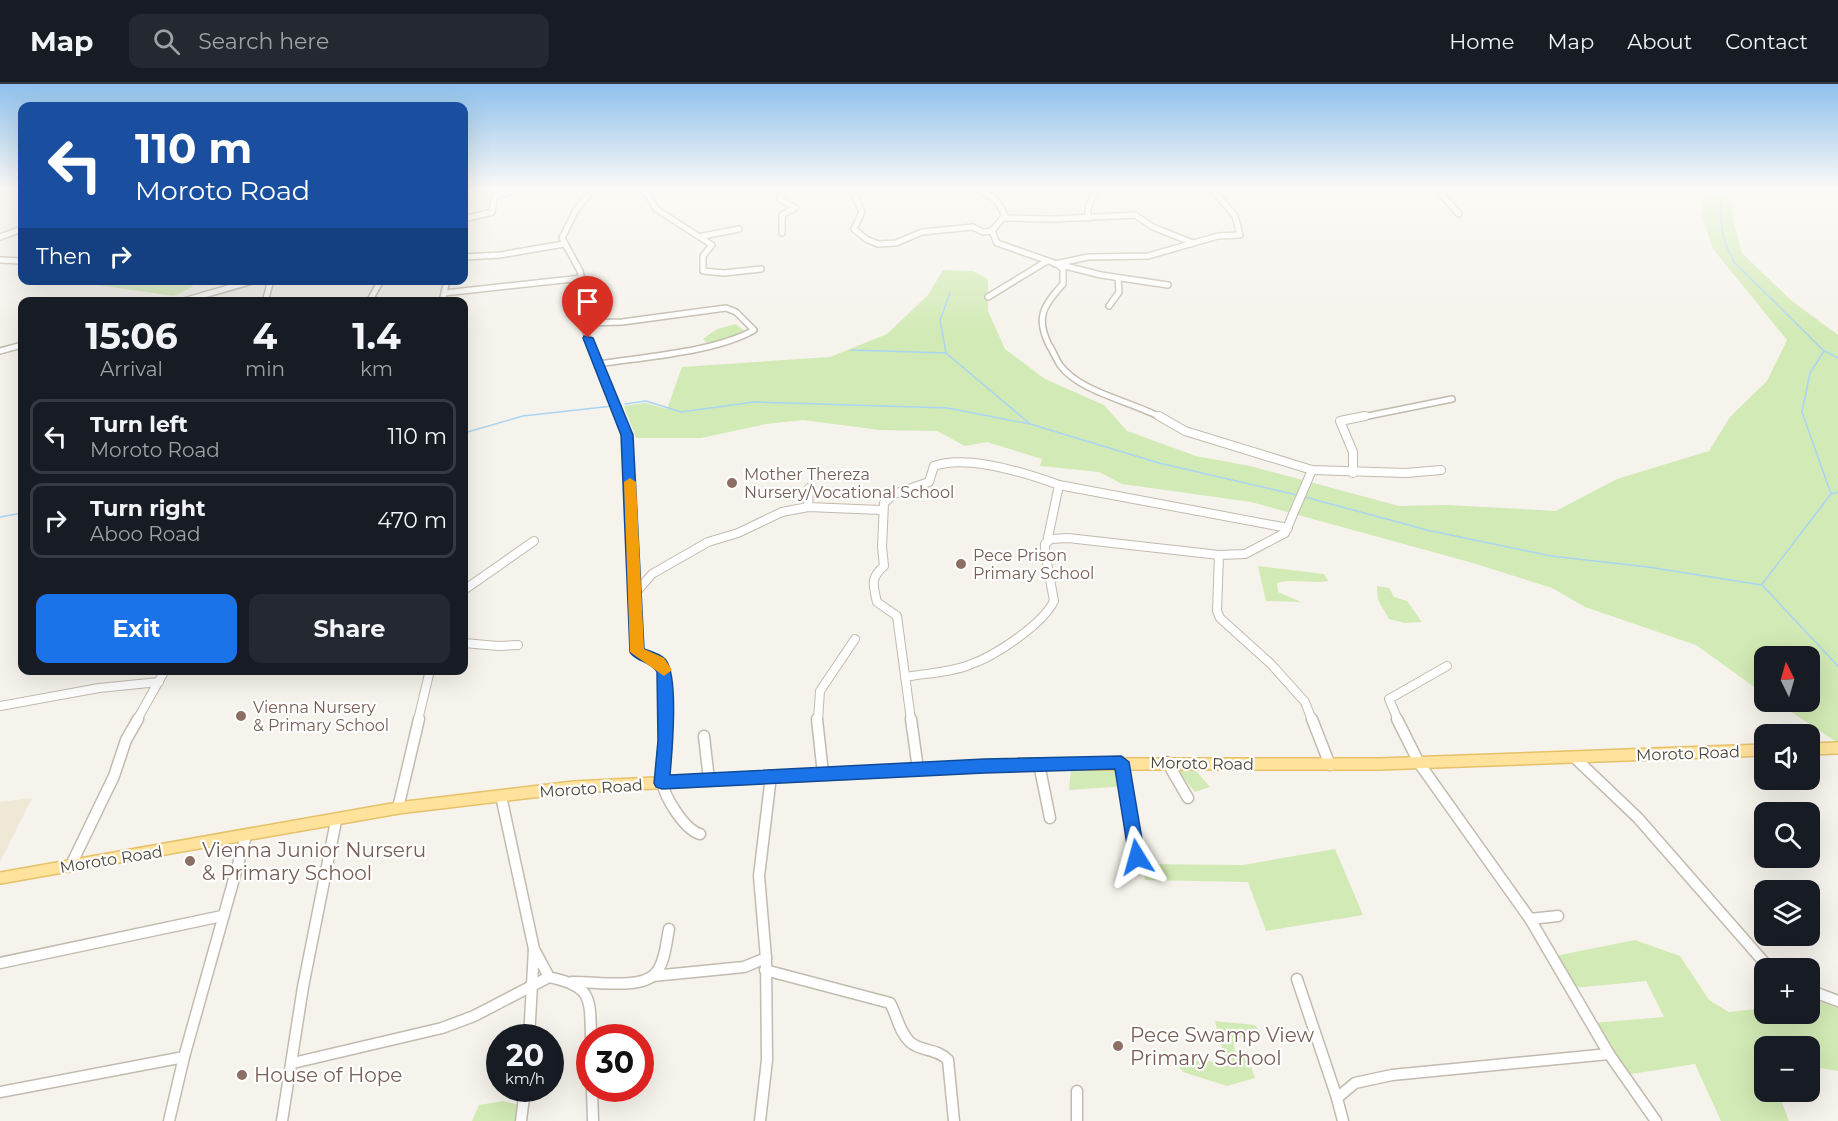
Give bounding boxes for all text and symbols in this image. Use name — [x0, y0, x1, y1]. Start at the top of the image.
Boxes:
search box — [129, 14, 549, 68]
text: Map — [30, 24, 93, 58]
icon: search — [150, 25, 183, 58]
text: Search here — [198, 28, 329, 55]
text: Home — [1449, 29, 1514, 54]
text: Map — [1547, 29, 1594, 54]
text: About — [1627, 29, 1692, 54]
text: Contact — [1725, 29, 1808, 54]
text: 110 m — [135, 122, 252, 174]
icon: left — [36, 126, 114, 204]
text: Moroto Road — [135, 174, 310, 207]
icon: right — [104, 240, 137, 273]
text: Then — [36, 243, 92, 270]
pin — [562, 276, 613, 338]
icon: arrive — [571, 285, 604, 318]
text: 15:06 — [85, 314, 178, 358]
text: 4 — [253, 314, 277, 358]
text: 1.4 — [352, 314, 401, 358]
text: Arrival — [100, 357, 163, 381]
text: min — [245, 357, 285, 381]
text: km — [360, 357, 393, 381]
text: Turn left — [90, 411, 188, 438]
icon: left — [39, 420, 72, 453]
text: 110 m — [387, 423, 447, 450]
text: Moroto Road — [90, 438, 220, 462]
place label: Mother Thereza Nursery/Vocational School — [744, 465, 954, 502]
marker: Mother Thereza Nursery/Vocational School — [725, 476, 739, 490]
text: Turn right — [90, 495, 205, 522]
icon: right — [39, 504, 72, 537]
text: 470 m — [377, 507, 447, 534]
text: Aboo Road — [90, 522, 201, 546]
place label: Pece Prison Primary School — [973, 546, 1094, 583]
marker: Pece Prison Primary School — [954, 557, 968, 571]
button: Exit — [36, 594, 237, 663]
button: Share — [249, 594, 450, 663]
north arrow — [1754, 646, 1820, 712]
map controls — [1754, 646, 1820, 1102]
place label: Vienna Nursery & Primary School — [253, 698, 389, 735]
marker: Vienna Nursery & Primary School — [234, 709, 248, 723]
button: sound — [1754, 724, 1820, 790]
street label: Moroto Road — [1636, 742, 1740, 765]
street label: Moroto Road — [1150, 753, 1254, 774]
street label: Moroto Road — [539, 775, 643, 802]
button: search — [1754, 802, 1820, 868]
position arrow — [1105, 825, 1169, 889]
place label: Vienna Junior Nurseru & Primary School — [202, 838, 426, 885]
street label: Moroto Road — [58, 842, 164, 877]
marker: Vienna Junior Nurseru & Primary School — [183, 854, 197, 868]
button: layers — [1754, 880, 1820, 946]
button: + — [1754, 958, 1820, 1024]
place label: Pece Swamp View Primary School — [1130, 1023, 1315, 1070]
speed limit sign: 30 — [576, 1024, 654, 1102]
button: − — [1754, 1036, 1820, 1102]
text: 20 — [506, 1037, 544, 1074]
marker: Pece Swamp View Primary School — [1111, 1039, 1125, 1053]
place label: House of Hope — [254, 1063, 402, 1087]
marker: House of Hope — [235, 1068, 249, 1082]
text: km/h — [505, 1069, 545, 1088]

